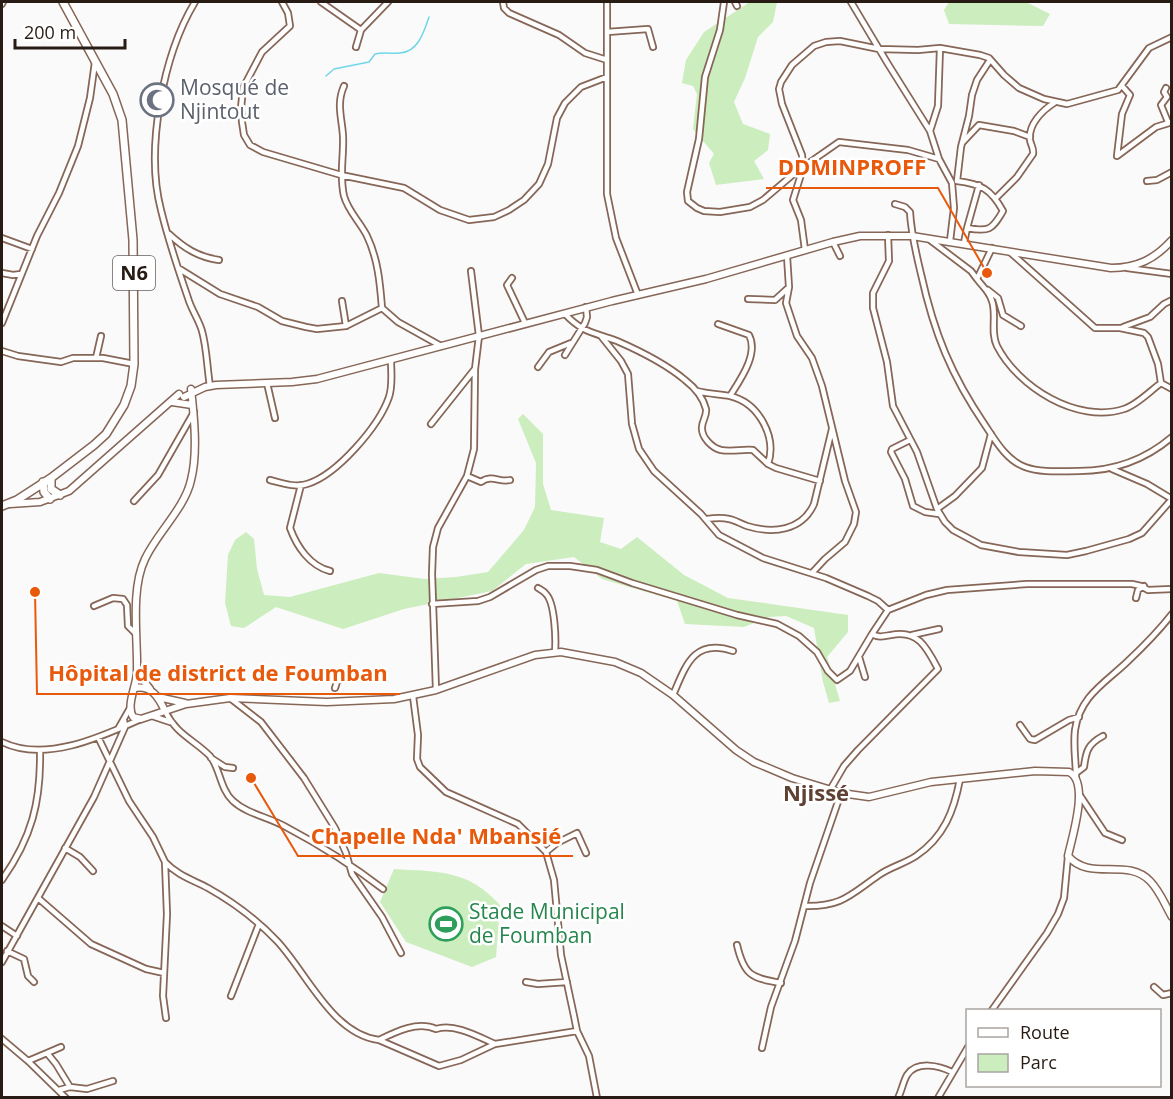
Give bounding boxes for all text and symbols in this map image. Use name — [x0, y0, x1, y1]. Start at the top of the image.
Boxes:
scale bar — [15, 12, 124, 50]
text: 200 m — [24, 20, 76, 44]
place label: Mosqué de Njintout — [180, 73, 289, 125]
mosque icon: Mosqué de Njintout — [139, 82, 175, 118]
callout: DDMINPROFF — [766, 148, 938, 188]
text: DDMINPROFF — [778, 151, 926, 181]
road number: N6 — [113, 256, 155, 290]
callout: Hôpital de district de Foumban — [37, 654, 400, 694]
text: Hôpital de district de Foumban — [48, 657, 388, 687]
district label: Njissé — [783, 777, 849, 807]
callout: Chapelle Nda' Mbansié — [298, 816, 573, 856]
text: Chapelle Nda' Mbansié — [311, 820, 561, 850]
place label: Stade Municipal de Foumban — [469, 897, 625, 949]
sports icon: Stade Municipal de Foumban — [428, 906, 464, 942]
legend — [966, 1009, 1161, 1087]
text: Route — [1020, 1020, 1070, 1044]
text: Parc — [1020, 1050, 1057, 1074]

